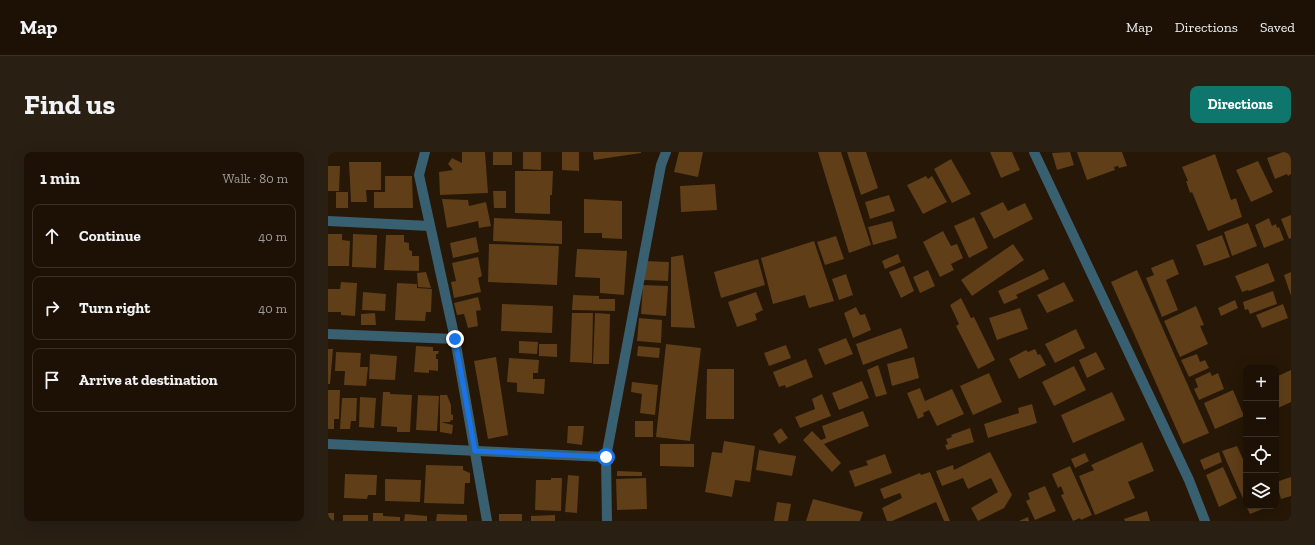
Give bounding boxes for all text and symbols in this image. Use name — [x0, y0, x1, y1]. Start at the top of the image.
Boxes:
text: Map — [20, 16, 57, 39]
text: Map — [1126, 19, 1153, 36]
text: Directions — [1175, 19, 1238, 36]
text: Saved — [1260, 19, 1295, 36]
button: Directions — [1190, 86, 1291, 123]
text: Find us — [24, 88, 115, 121]
text: 1 min — [40, 168, 80, 188]
text: Walk · 80 m — [223, 171, 288, 186]
icon: ahead — [41, 225, 63, 247]
text: Continue — [79, 227, 141, 245]
text: 40 m — [258, 229, 287, 244]
icon: right — [41, 297, 63, 319]
text: Turn right — [79, 299, 150, 317]
text: 40 m — [258, 301, 287, 316]
route end — [446, 330, 464, 348]
map controls — [1243, 365, 1279, 509]
button: + — [1243, 365, 1279, 401]
icon: arrive — [41, 369, 63, 391]
text: Arrive at destination — [79, 371, 218, 389]
button: − — [1243, 401, 1279, 437]
button: locate — [1243, 437, 1279, 473]
route start — [597, 448, 615, 466]
button: layers — [1243, 473, 1279, 509]

